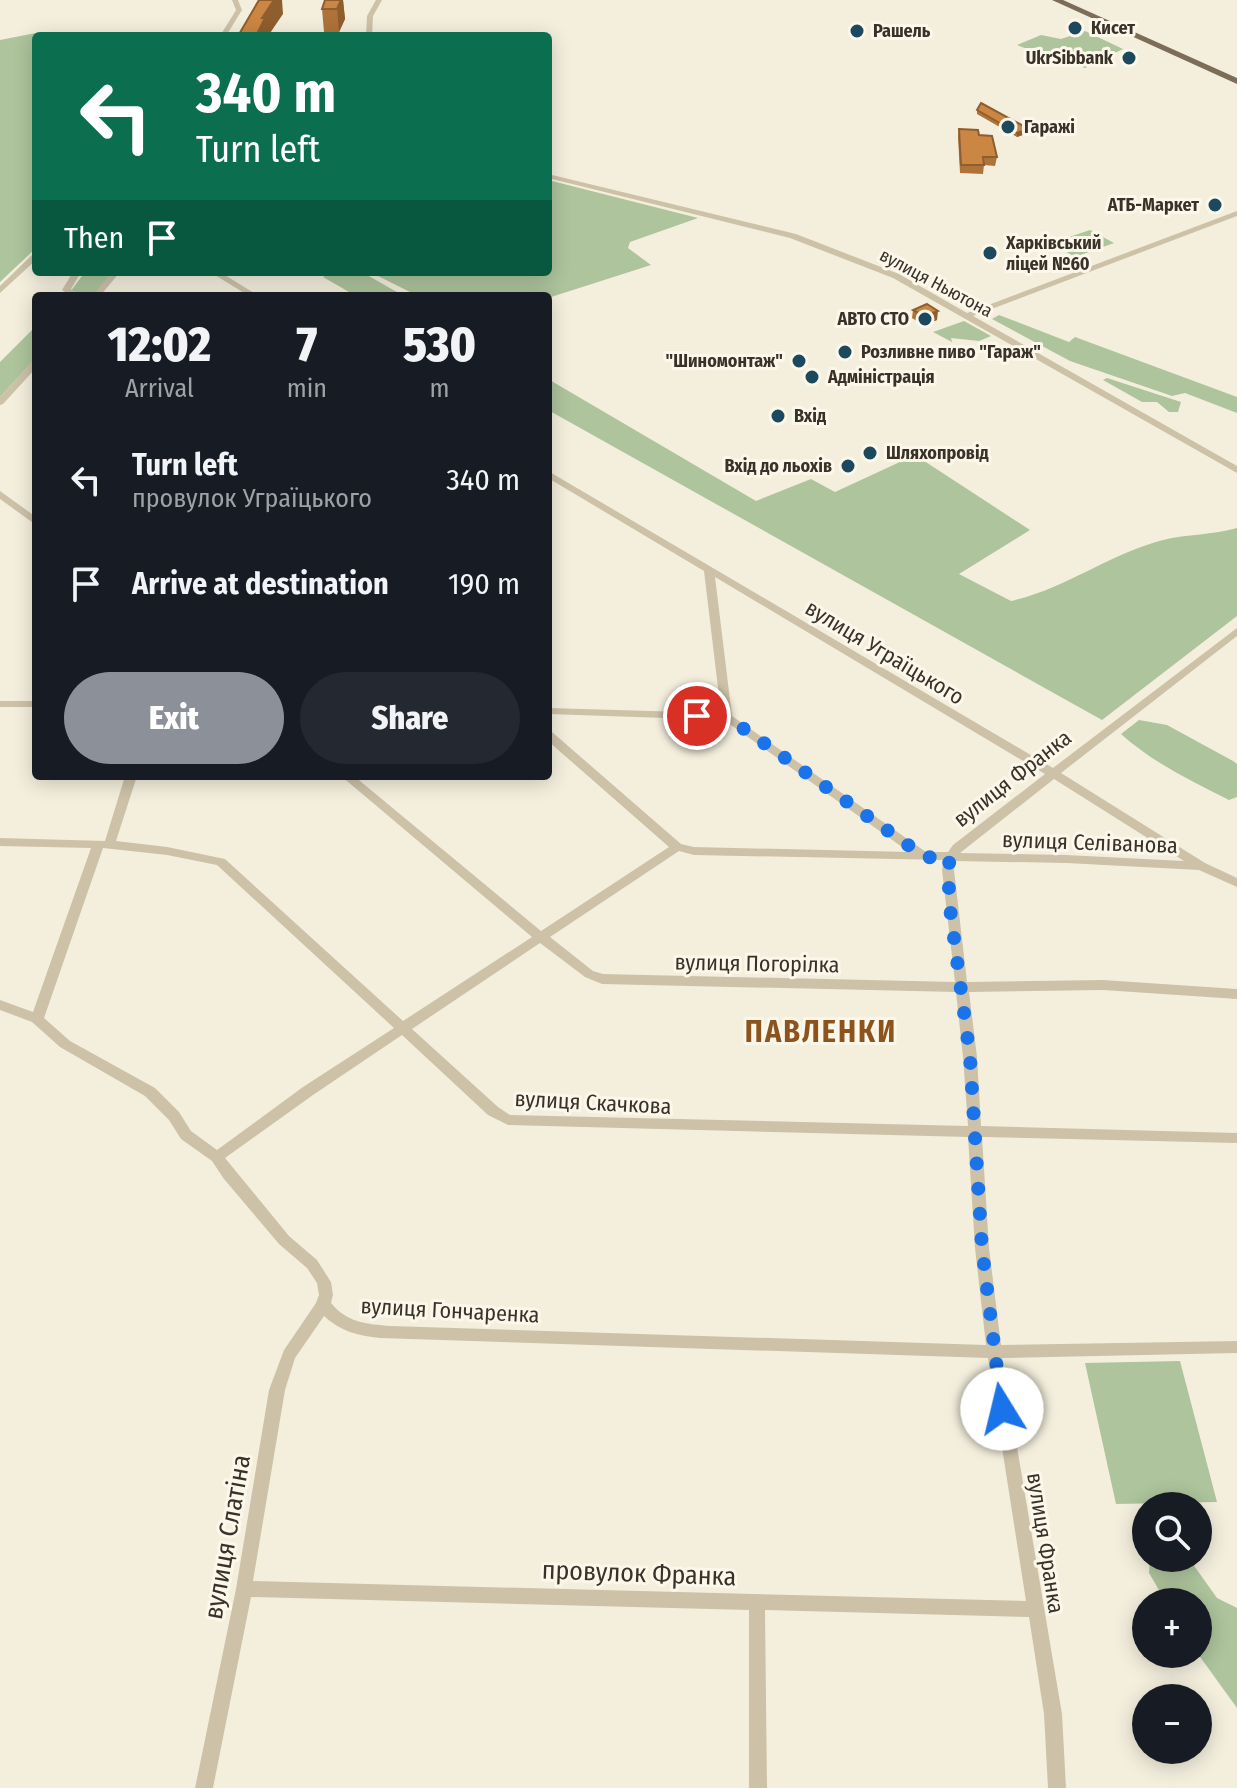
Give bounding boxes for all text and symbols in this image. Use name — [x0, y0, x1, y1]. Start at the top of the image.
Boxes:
place label: Кисет — [1091, 17, 1135, 39]
marker: Кисет — [1066, 19, 1084, 37]
place label: Рашель — [873, 20, 931, 42]
marker: Рашель — [848, 22, 866, 40]
place label: UkrSibbank — [1026, 47, 1114, 69]
marker: UkrSibbank — [1120, 49, 1138, 67]
text: 340 m — [196, 60, 336, 127]
icon: left — [64, 64, 168, 168]
place label: Гаражі — [1024, 116, 1075, 138]
marker: Гаражі — [999, 118, 1017, 136]
text: Turn left — [196, 128, 320, 172]
place label: АТБ-Маркет — [1107, 194, 1199, 216]
marker: АТБ-Маркет — [1206, 196, 1224, 214]
icon: arrive — [140, 216, 184, 260]
text: Then — [64, 220, 124, 256]
place label: Харківський ліцей №60 — [1005, 232, 1101, 275]
street label: вулиця Ньютона — [876, 244, 996, 322]
marker: Харківський ліцей №60 — [981, 244, 999, 262]
place label: АВТО СТО — [836, 308, 909, 330]
marker: АВТО СТО — [916, 310, 934, 328]
text: 12:02 — [108, 316, 211, 374]
text: 7 — [297, 316, 317, 374]
text: 530 — [403, 316, 476, 374]
place label: Розливне пиво "Гараж" — [861, 341, 1041, 363]
marker: Розливне пиво "Гараж" — [836, 343, 854, 361]
place label: "Шиномонтаж" — [666, 350, 783, 372]
marker: "Шиномонтаж" — [790, 352, 808, 370]
place label: Адміністрація — [827, 366, 935, 388]
marker: Адміністрація — [803, 368, 821, 386]
text: Arrival — [125, 373, 194, 404]
text: min — [287, 373, 327, 404]
text: m — [430, 373, 450, 404]
place label: Вхід — [794, 405, 826, 427]
marker: Вхід — [769, 407, 787, 425]
place label: Шляхопровід — [886, 442, 989, 464]
marker: Шляхопровід — [861, 444, 879, 462]
text: Turn left — [132, 447, 238, 483]
place label: Вхід до льохів — [724, 455, 832, 477]
marker: Вхід до льохів — [839, 457, 857, 475]
icon: left — [64, 458, 108, 502]
text: 340 m — [446, 462, 520, 498]
text: провулок Уграїцького — [132, 483, 372, 514]
icon: arrive — [64, 562, 108, 606]
text: Arrive at destination — [132, 566, 389, 602]
text: 190 m — [448, 566, 520, 602]
street label: вулиця Уграїцького — [800, 594, 969, 711]
button: Exit — [64, 672, 284, 764]
button: Share — [300, 672, 520, 764]
pin — [663, 682, 731, 750]
icon: arrive — [675, 694, 719, 738]
street label: вулиця Франка — [948, 724, 1077, 833]
street label: вулиця Селіванова — [1002, 826, 1178, 859]
street label: вулиця Погорілка — [674, 949, 840, 978]
district label: ПАВЛЕНКИ — [745, 1014, 897, 1050]
street label: вулиця Скачкова — [514, 1085, 672, 1120]
street label: вулиця Гончаренка — [360, 1292, 540, 1329]
position arrow — [960, 1367, 1044, 1451]
street label: вулиця Слатіна — [198, 1452, 257, 1622]
street label: вулиця Франка — [1021, 1471, 1070, 1615]
map controls — [1132, 1492, 1212, 1764]
button: search — [1132, 1492, 1212, 1572]
street label: провулок Франка — [541, 1555, 737, 1592]
button: + — [1132, 1588, 1212, 1668]
button: − — [1132, 1684, 1212, 1764]

